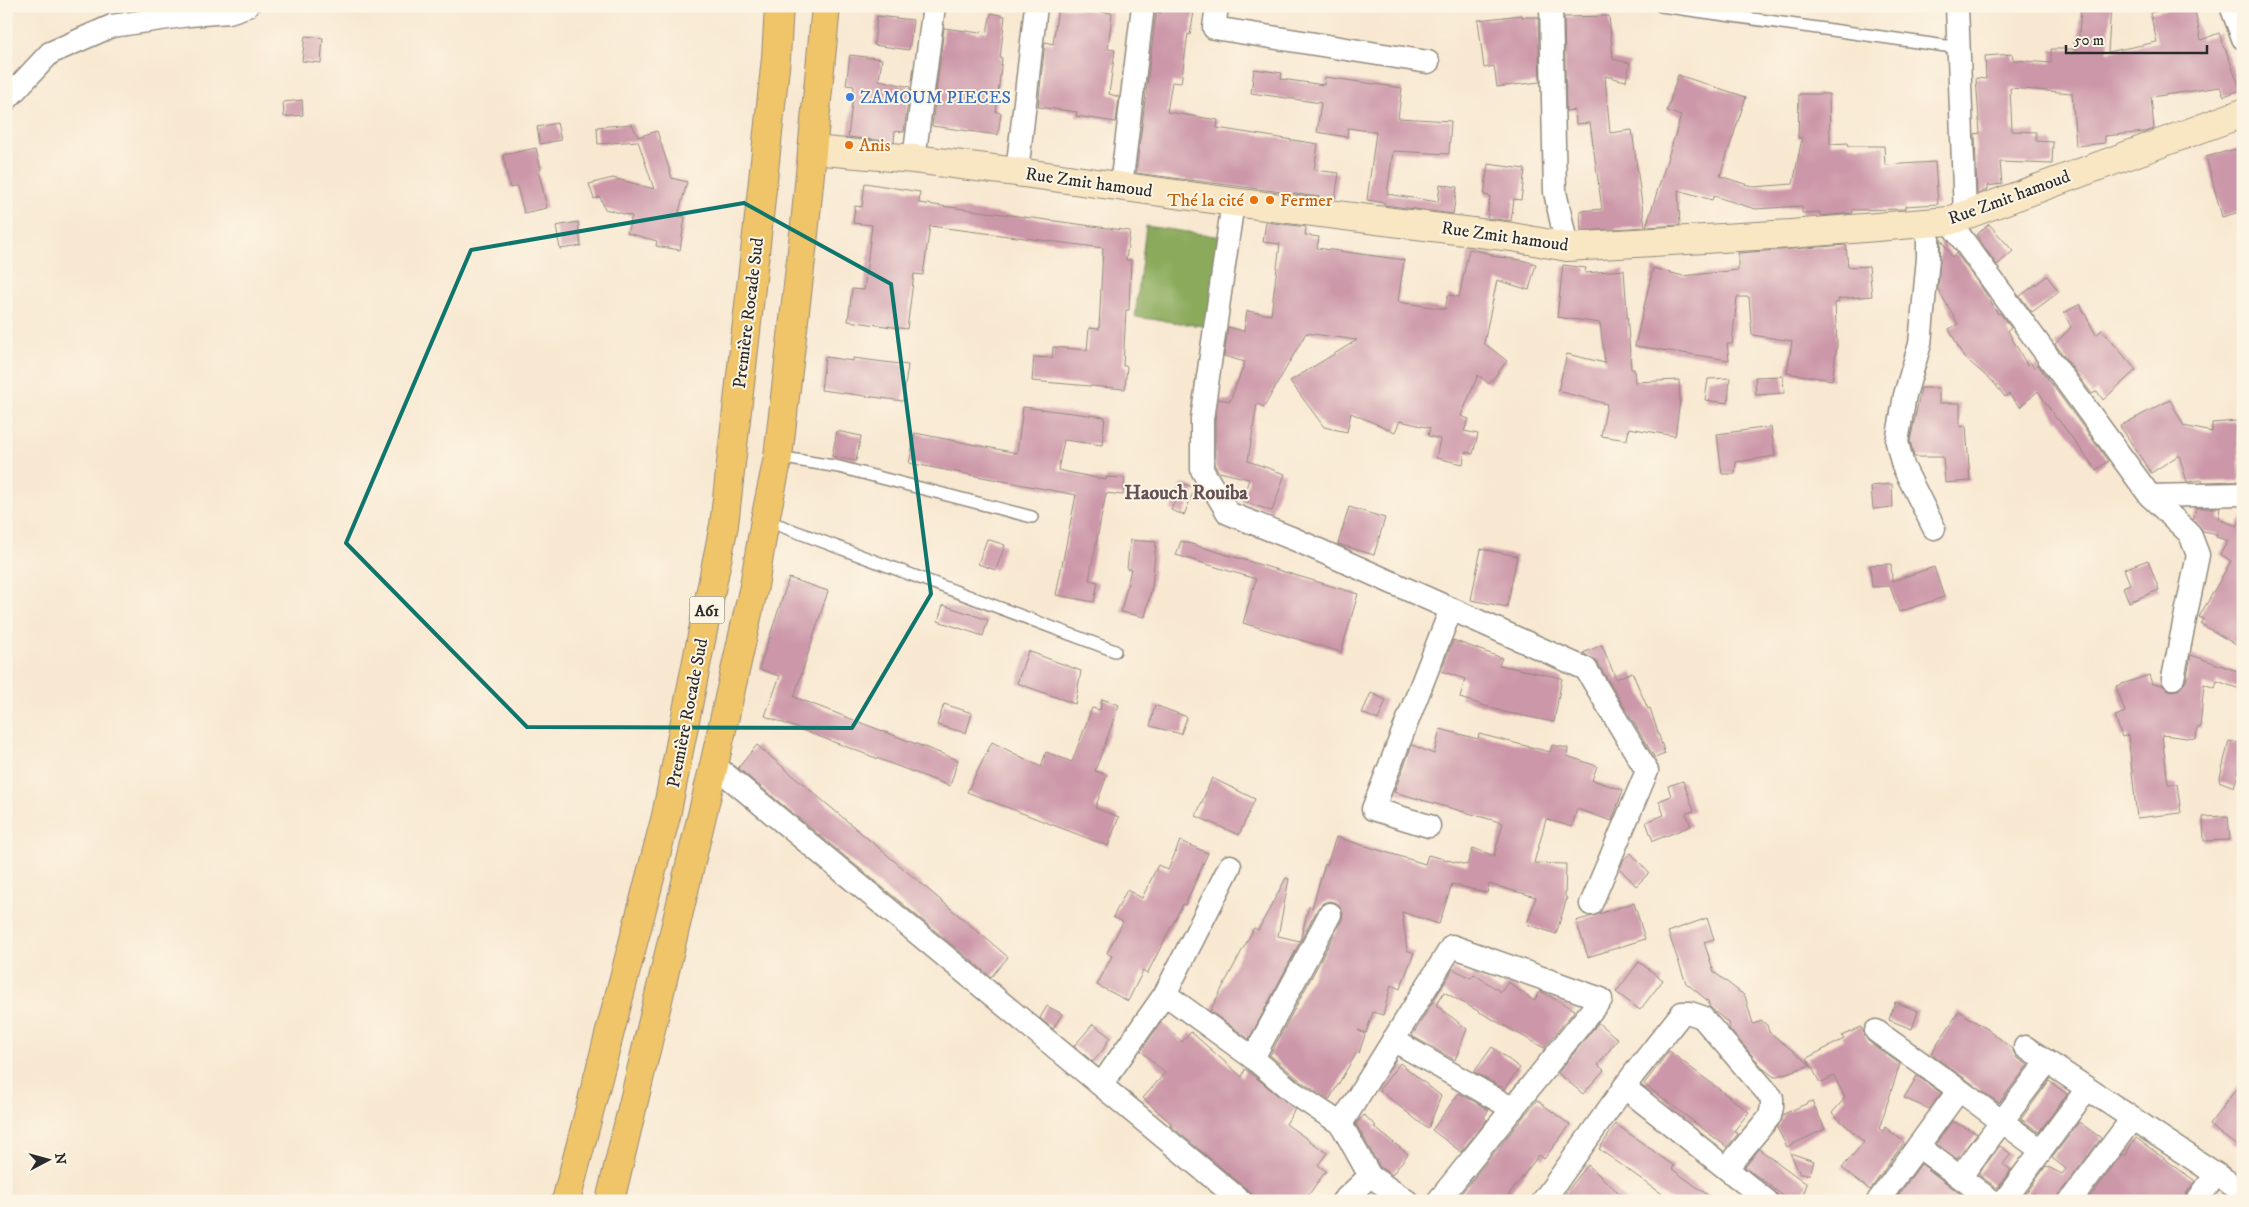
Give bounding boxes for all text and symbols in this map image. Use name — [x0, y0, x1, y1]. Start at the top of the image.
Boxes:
scale bar — [2066, 22, 2208, 54]
text: 50 m — [2074, 31, 2104, 50]
place label: ZAMOUM PIECES — [860, 87, 1011, 109]
marker: ZAMOUM PIECES — [844, 91, 856, 103]
place label: Anis — [859, 135, 891, 157]
marker: Anis — [843, 139, 855, 151]
street label: Rue Zmit hamoud — [1024, 163, 1154, 203]
street label: Rue Zmit hamoud — [1945, 166, 2073, 230]
place label: Thé la cité — [1167, 190, 1245, 212]
place label: Fermer — [1280, 190, 1333, 212]
marker: Thé la cité — [1248, 194, 1260, 206]
marker: Fermer — [1264, 194, 1276, 206]
street label: Rue Zmit hamoud — [1440, 217, 1570, 257]
street label: Première Rocade Sud — [729, 236, 769, 390]
district label: Haouch Rouiba — [1124, 481, 1248, 506]
road number: A61 — [690, 596, 724, 624]
street label: Première Rocade Sud — [663, 637, 713, 790]
north arrow — [22, 1134, 72, 1184]
text: N — [50, 1152, 70, 1166]

